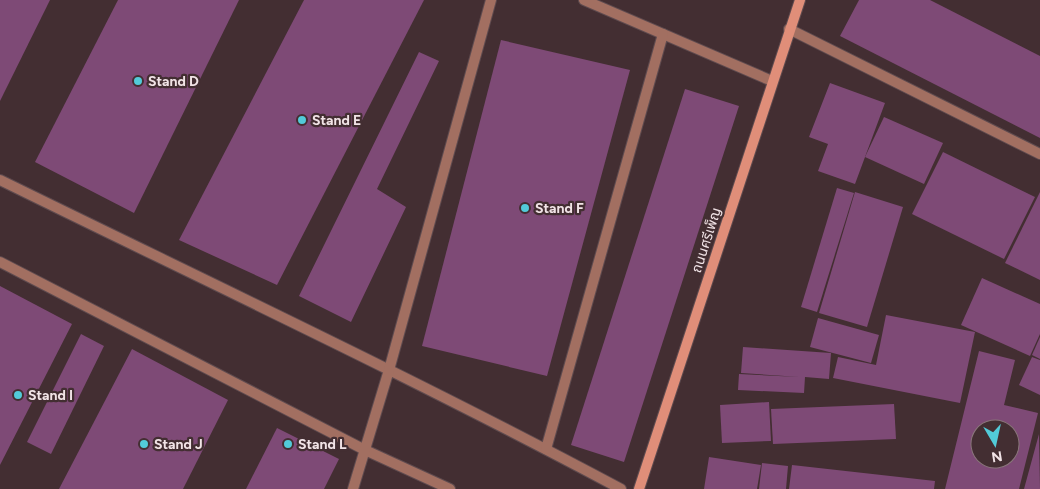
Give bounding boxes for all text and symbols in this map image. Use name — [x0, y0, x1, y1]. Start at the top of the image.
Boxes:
place label: Stand D — [148, 73, 199, 90]
marker: Stand D — [132, 75, 144, 87]
place label: Stand E — [312, 112, 361, 129]
marker: Stand E — [296, 114, 308, 126]
place label: Stand F — [535, 200, 584, 217]
marker: Stand F — [519, 202, 531, 214]
street label: ถนนศรีเพ็ญ — [688, 205, 725, 275]
place label: Stand I — [28, 387, 73, 404]
marker: Stand I — [12, 389, 24, 401]
north arrow — [970, 419, 1020, 469]
place label: Stand J — [154, 436, 203, 453]
place label: Stand L — [298, 436, 347, 453]
marker: Stand J — [138, 438, 150, 450]
marker: Stand L — [282, 438, 294, 450]
text: N — [990, 447, 1004, 466]

